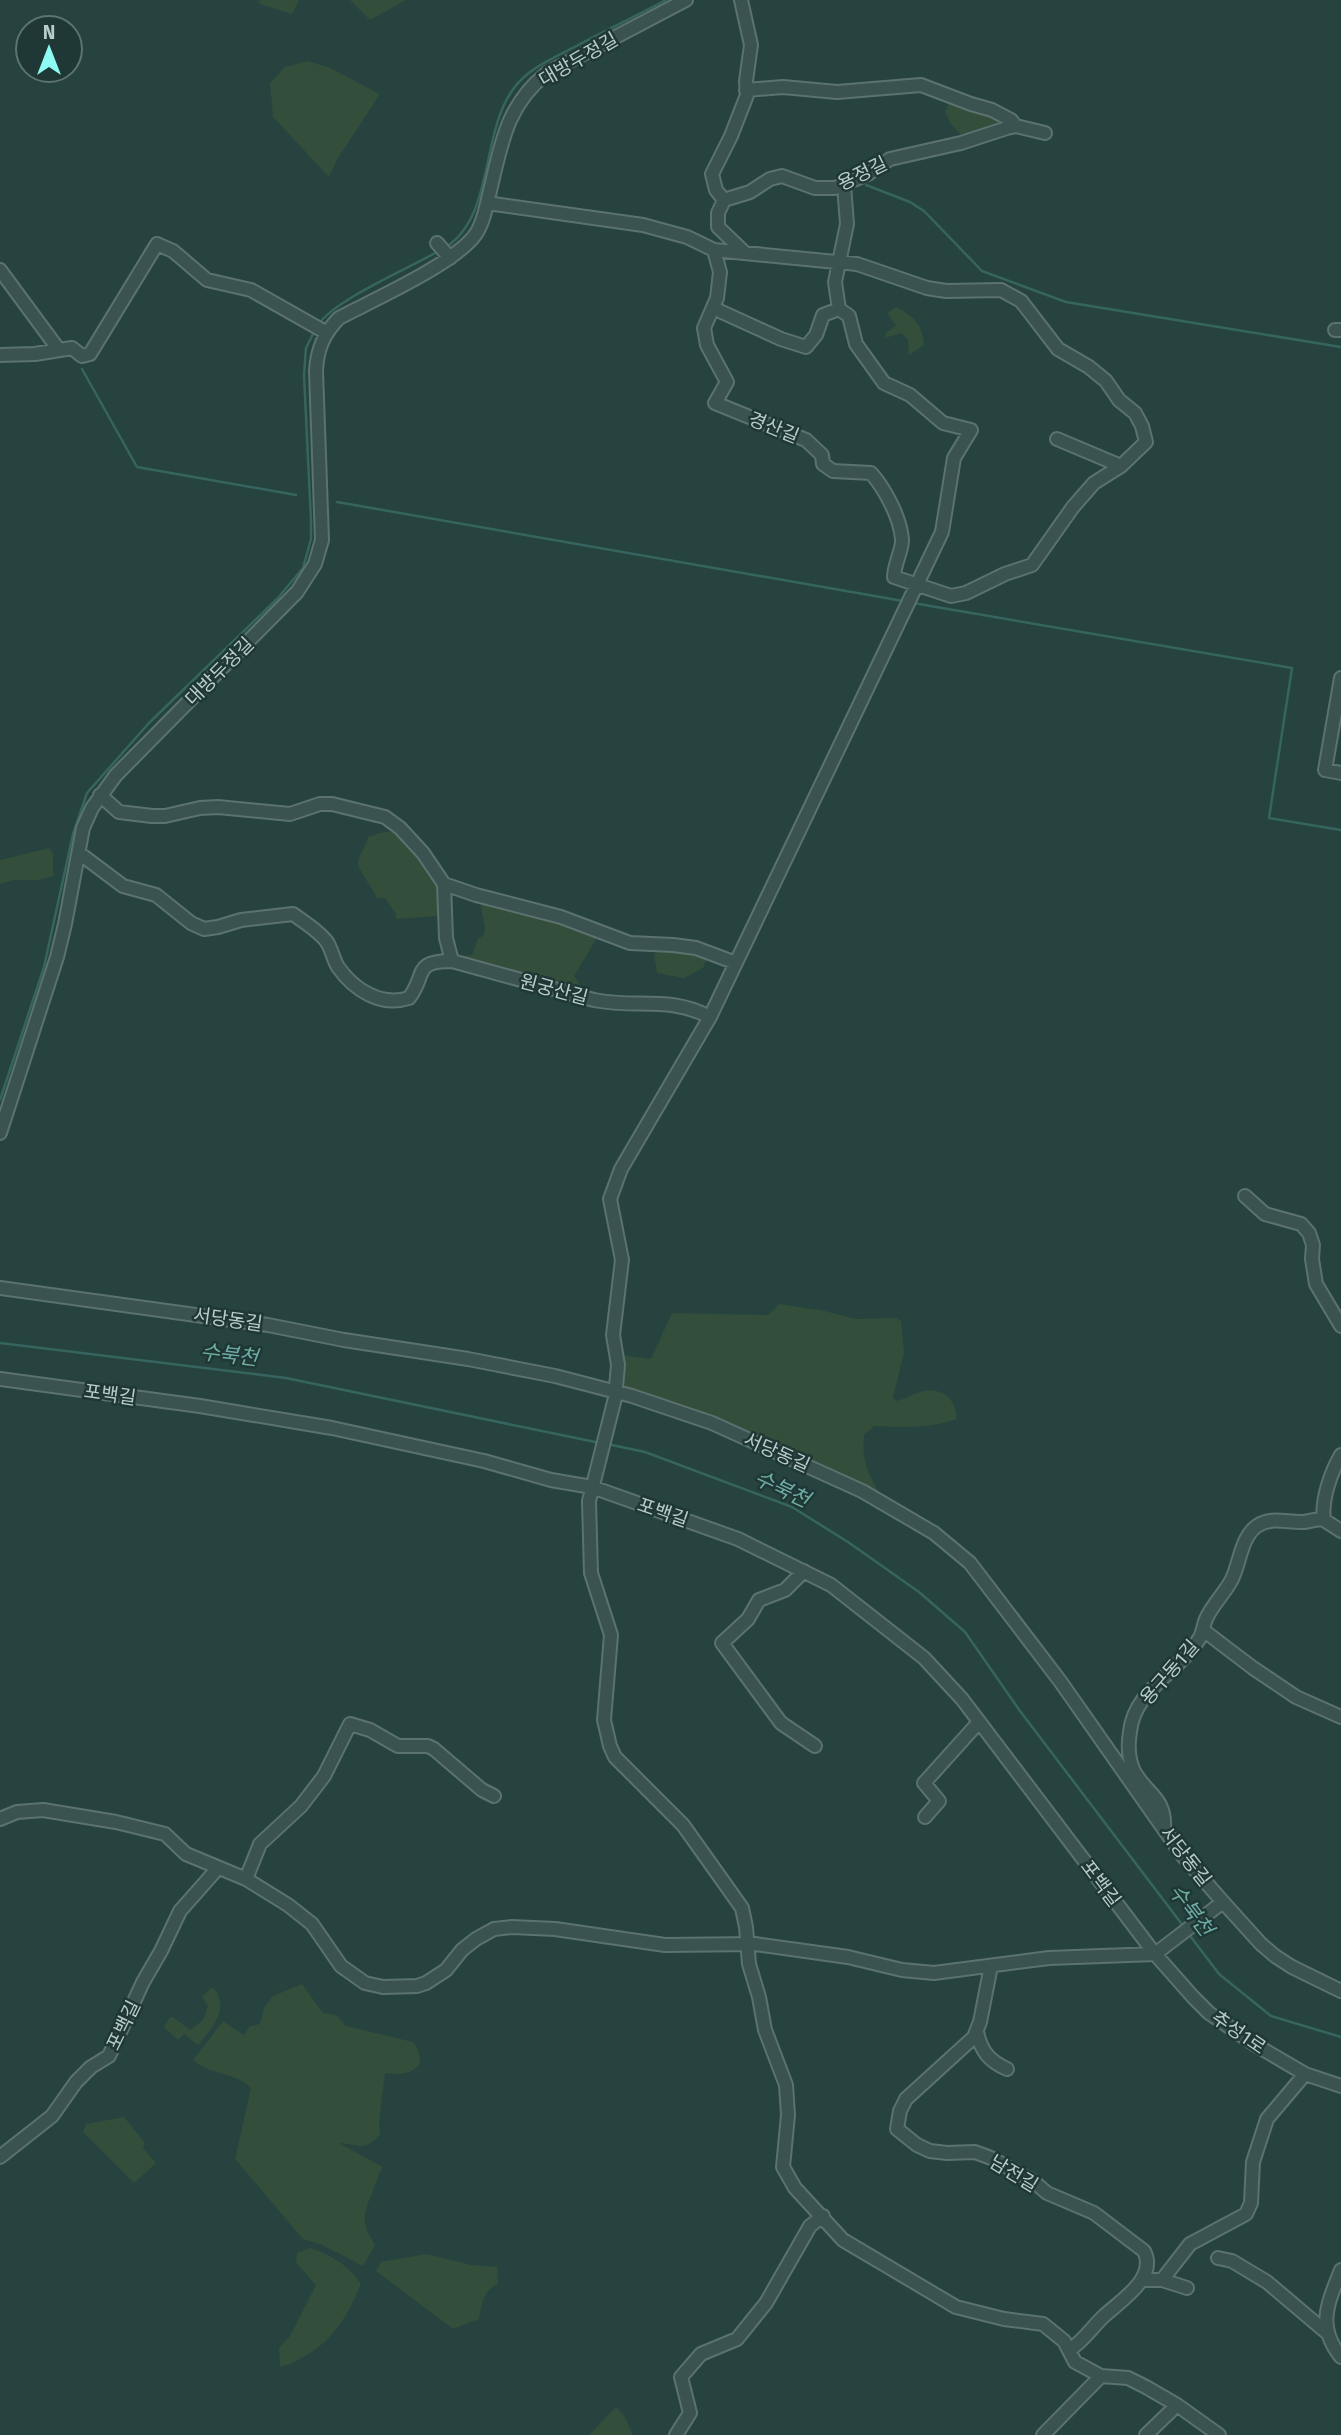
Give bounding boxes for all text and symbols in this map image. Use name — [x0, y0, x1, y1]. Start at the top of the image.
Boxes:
north arrow — [14, 14, 84, 84]
text: N — [43, 21, 55, 44]
street label: 대방두정길 — [535, 28, 622, 91]
street label: 용정길 — [834, 152, 891, 195]
street label: 경산길 — [745, 407, 802, 448]
street label: 대방두정길 — [180, 632, 258, 710]
street label: 원궁산길 — [517, 969, 591, 1010]
street label: 서당동길 — [192, 1303, 264, 1336]
water label: 수북천 — [199, 1339, 262, 1372]
street label: 포백길 — [82, 1379, 138, 1410]
street label: 서당동길 — [740, 1428, 813, 1477]
water label: 수북천 — [750, 1465, 816, 1514]
street label: 포백길 — [634, 1493, 691, 1532]
street label: 용구동1길 — [1135, 1635, 1204, 1709]
street label: 서당동길 — [1155, 1822, 1216, 1891]
street label: 포백길 — [1076, 1855, 1126, 1911]
water label: 수북천 — [1163, 1879, 1220, 1943]
street label: 포백길 — [102, 1997, 145, 2054]
street label: 추성1로 — [1207, 2006, 1270, 2059]
street label: 남전길 — [985, 2150, 1042, 2197]

